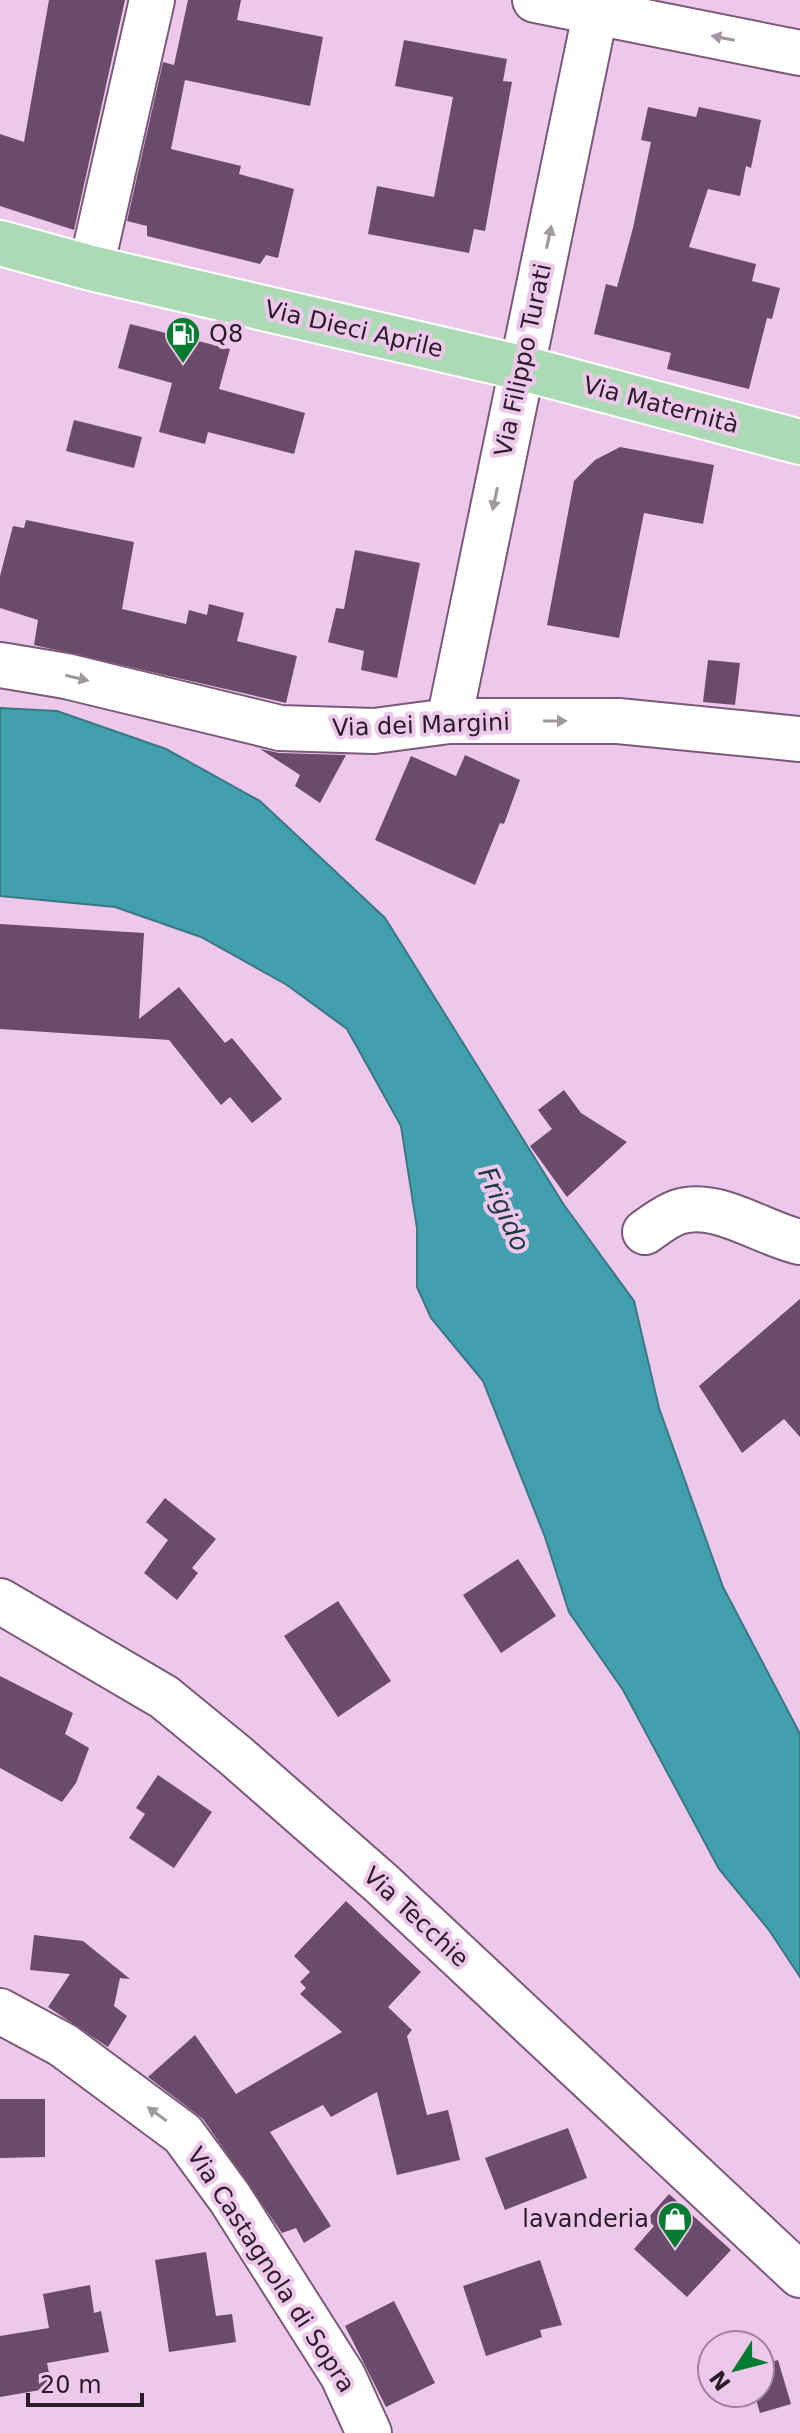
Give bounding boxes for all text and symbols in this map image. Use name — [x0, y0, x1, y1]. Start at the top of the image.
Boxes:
one-way arrow — [711, 32, 736, 44]
one-way arrow — [543, 224, 556, 249]
street label: Via Filippo Turati — [489, 261, 557, 459]
street label: Via Dieci Aprile — [262, 295, 446, 363]
fuel station icon: Q8 — [164, 315, 202, 365]
place label: Q8 — [209, 320, 243, 348]
street label: Via Maternità — [580, 371, 742, 439]
one-way arrow — [488, 487, 501, 512]
one-way arrow — [64, 673, 89, 685]
street label: Via dei Margini — [332, 708, 510, 742]
one-way arrow — [543, 715, 568, 727]
water label: Frigido — [472, 1162, 536, 1256]
street label: Via Tecchie — [358, 1861, 474, 1973]
one-way arrow — [146, 2107, 167, 2123]
street label: Via Castagnola di Sopra — [181, 2142, 361, 2398]
shop icon: lavanderia — [656, 2200, 694, 2250]
place label: lavanderia — [522, 2205, 649, 2233]
north arrow — [696, 2329, 776, 2409]
scale bar — [28, 2357, 142, 2407]
text: N — [705, 2366, 736, 2395]
text: 20 m — [40, 2371, 102, 2399]

